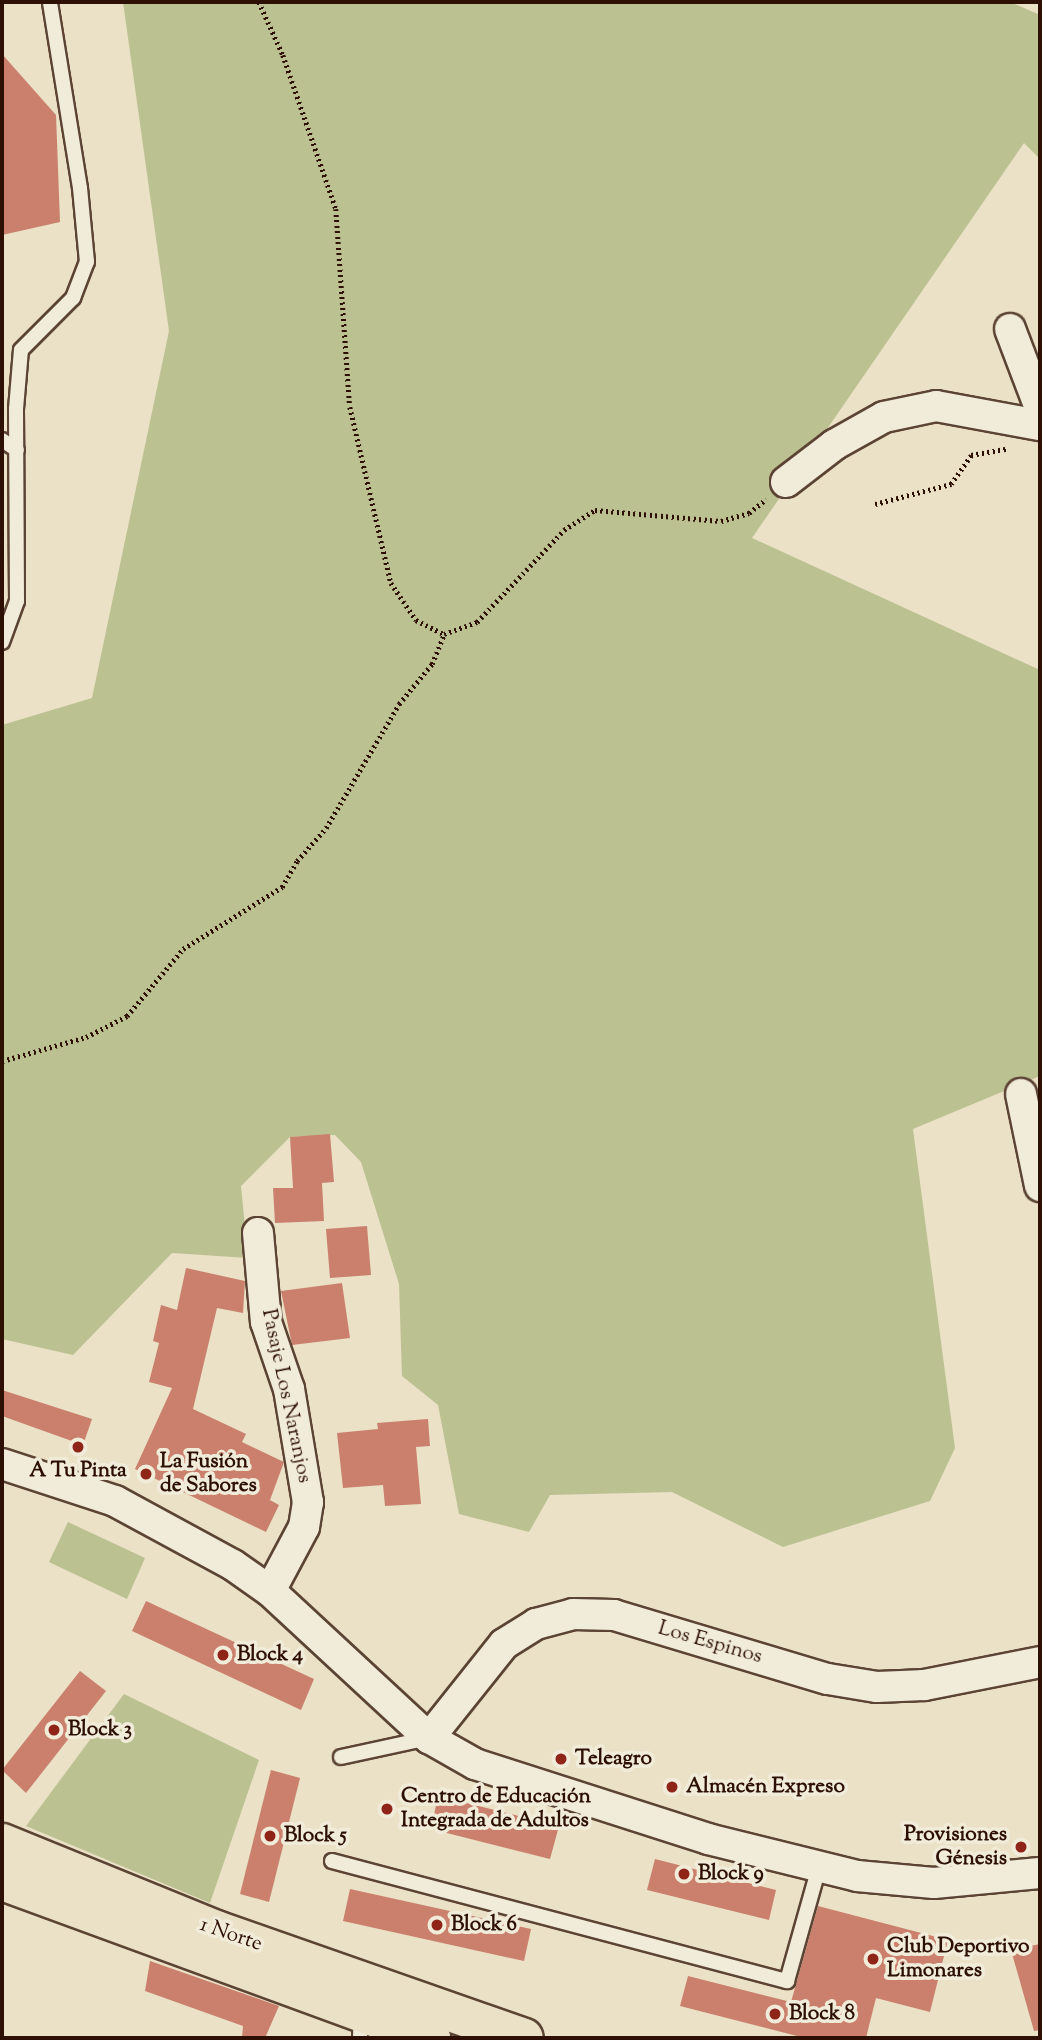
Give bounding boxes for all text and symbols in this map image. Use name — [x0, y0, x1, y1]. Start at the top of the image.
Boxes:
street label: Pasaje Los Naranjos — [255, 1307, 317, 1485]
marker: A Tu Pinta — [70, 1439, 86, 1455]
place label: La Fusión de Sabores — [160, 1449, 257, 1499]
place label: A Tu Pinta — [29, 1458, 127, 1484]
marker: La Fusión de Sabores — [138, 1466, 154, 1482]
street label: Los Espinos — [655, 1616, 765, 1670]
place label: Block 4 — [237, 1642, 303, 1668]
marker: Block 4 — [215, 1647, 231, 1663]
place label: Block 3 — [68, 1717, 132, 1743]
marker: Block 3 — [46, 1722, 62, 1738]
place label: Teleagro — [575, 1746, 652, 1772]
marker: Teleagro — [553, 1751, 569, 1767]
place label: Almacén Expreso — [686, 1774, 845, 1800]
marker: Almacén Expreso — [664, 1779, 680, 1795]
place label: Centro de Educación Integrada de Adultos — [401, 1784, 591, 1834]
marker: Centro de Educación Integrada de Adultos — [379, 1801, 395, 1817]
place label: Provisiones Génesis — [904, 1822, 1007, 1872]
place label: Block 5 — [284, 1823, 347, 1849]
marker: Block 5 — [262, 1828, 278, 1844]
marker: Provisiones Génesis — [1013, 1839, 1029, 1855]
place label: Block 9 — [698, 1861, 764, 1887]
marker: Block 9 — [676, 1866, 692, 1882]
place label: Block 6 — [451, 1912, 517, 1938]
street label: 1 Norte — [196, 1913, 266, 1957]
marker: Block 6 — [429, 1917, 445, 1933]
place label: Club Deportivo Limonares — [887, 1934, 1030, 1984]
marker: Club Deportivo Limonares — [865, 1951, 881, 1967]
place label: Block 8 — [789, 2001, 855, 2027]
marker: Block 8 — [767, 2006, 783, 2022]

